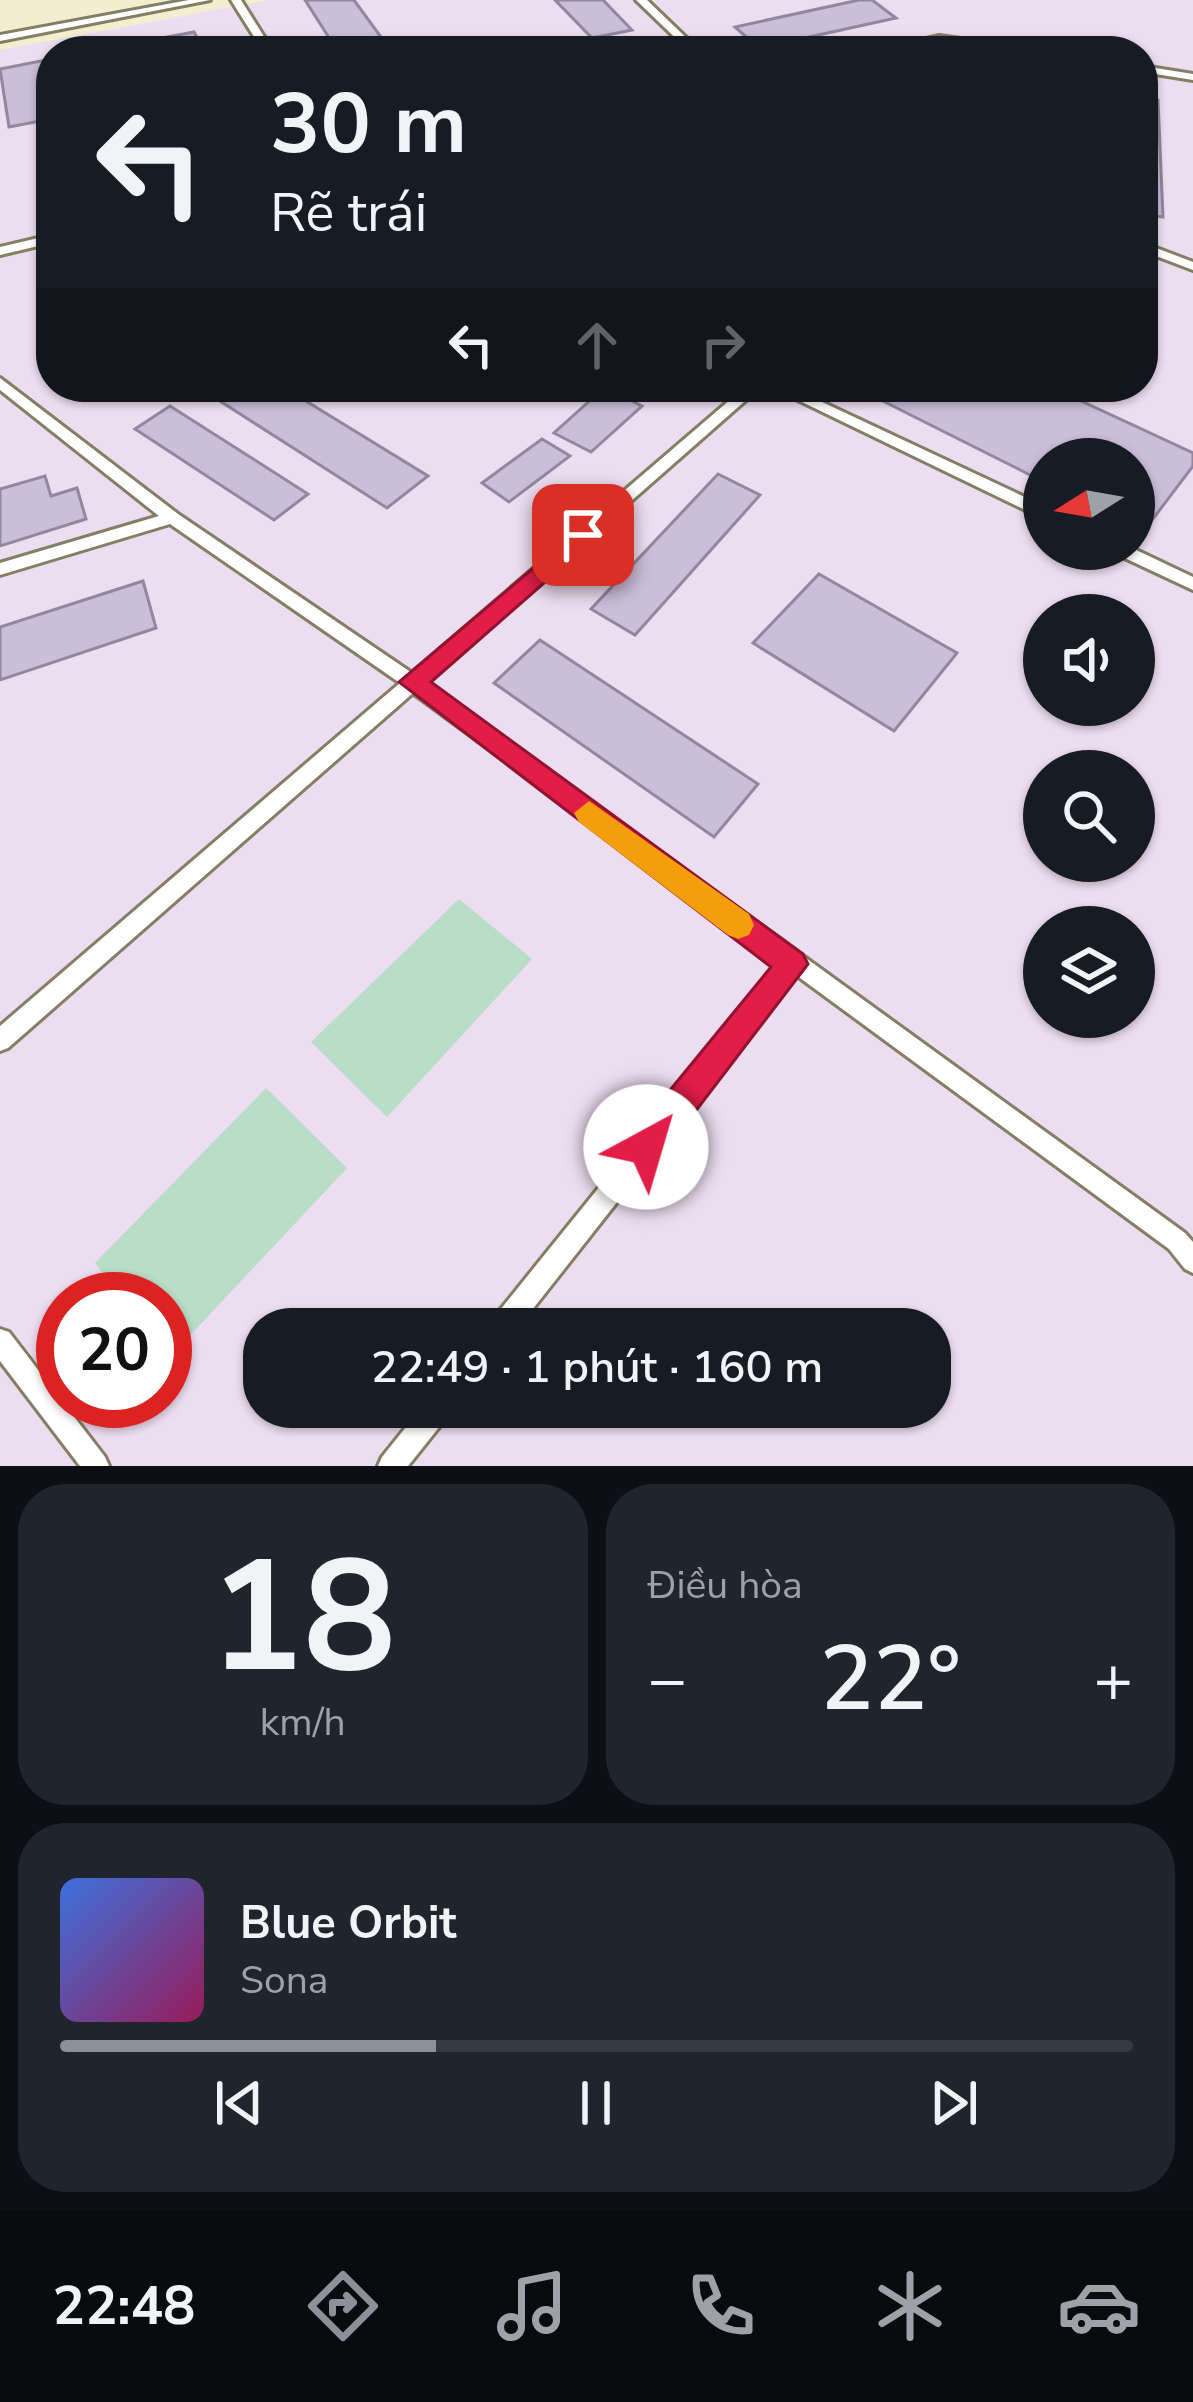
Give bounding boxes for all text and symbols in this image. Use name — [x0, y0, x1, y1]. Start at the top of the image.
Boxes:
text: 30 m — [270, 67, 467, 182]
icon: left — [72, 84, 228, 240]
text: Rẽ trái — [270, 176, 427, 250]
icon: left — [438, 312, 504, 378]
icon: ahead — [564, 312, 630, 378]
icon: right — [690, 312, 756, 378]
north arrow — [1023, 438, 1155, 570]
map controls — [1023, 438, 1155, 1038]
pin — [532, 484, 634, 586]
icon: arrive — [550, 502, 616, 568]
button: sound — [1023, 594, 1155, 726]
button: search — [1023, 750, 1155, 882]
button: layers — [1023, 906, 1155, 1038]
position arrow — [583, 1084, 709, 1210]
speed limit sign: 20 — [36, 1272, 192, 1428]
text: 22:49 · 1 phút · 160 m — [371, 1337, 823, 1398]
text: 18 — [209, 1511, 396, 1724]
text: Điều hòa — [648, 1559, 803, 1612]
text: 22° — [819, 1618, 961, 1741]
text: − — [648, 1635, 687, 1725]
text: + — [1093, 1635, 1133, 1725]
text: km/h — [260, 1696, 346, 1749]
text: Blue Orbit — [240, 1893, 457, 1954]
text: Sona — [240, 1954, 329, 2007]
icon: previous — [206, 2070, 272, 2136]
icon: pause — [563, 2070, 629, 2136]
icon: next — [921, 2070, 987, 2136]
icon: directions — [301, 2264, 385, 2348]
icon: music — [490, 2264, 574, 2348]
icon: phone — [679, 2264, 763, 2348]
icon: climate — [868, 2264, 952, 2348]
icon: car — [1057, 2264, 1141, 2348]
text: 22:48 — [53, 2269, 196, 2343]

